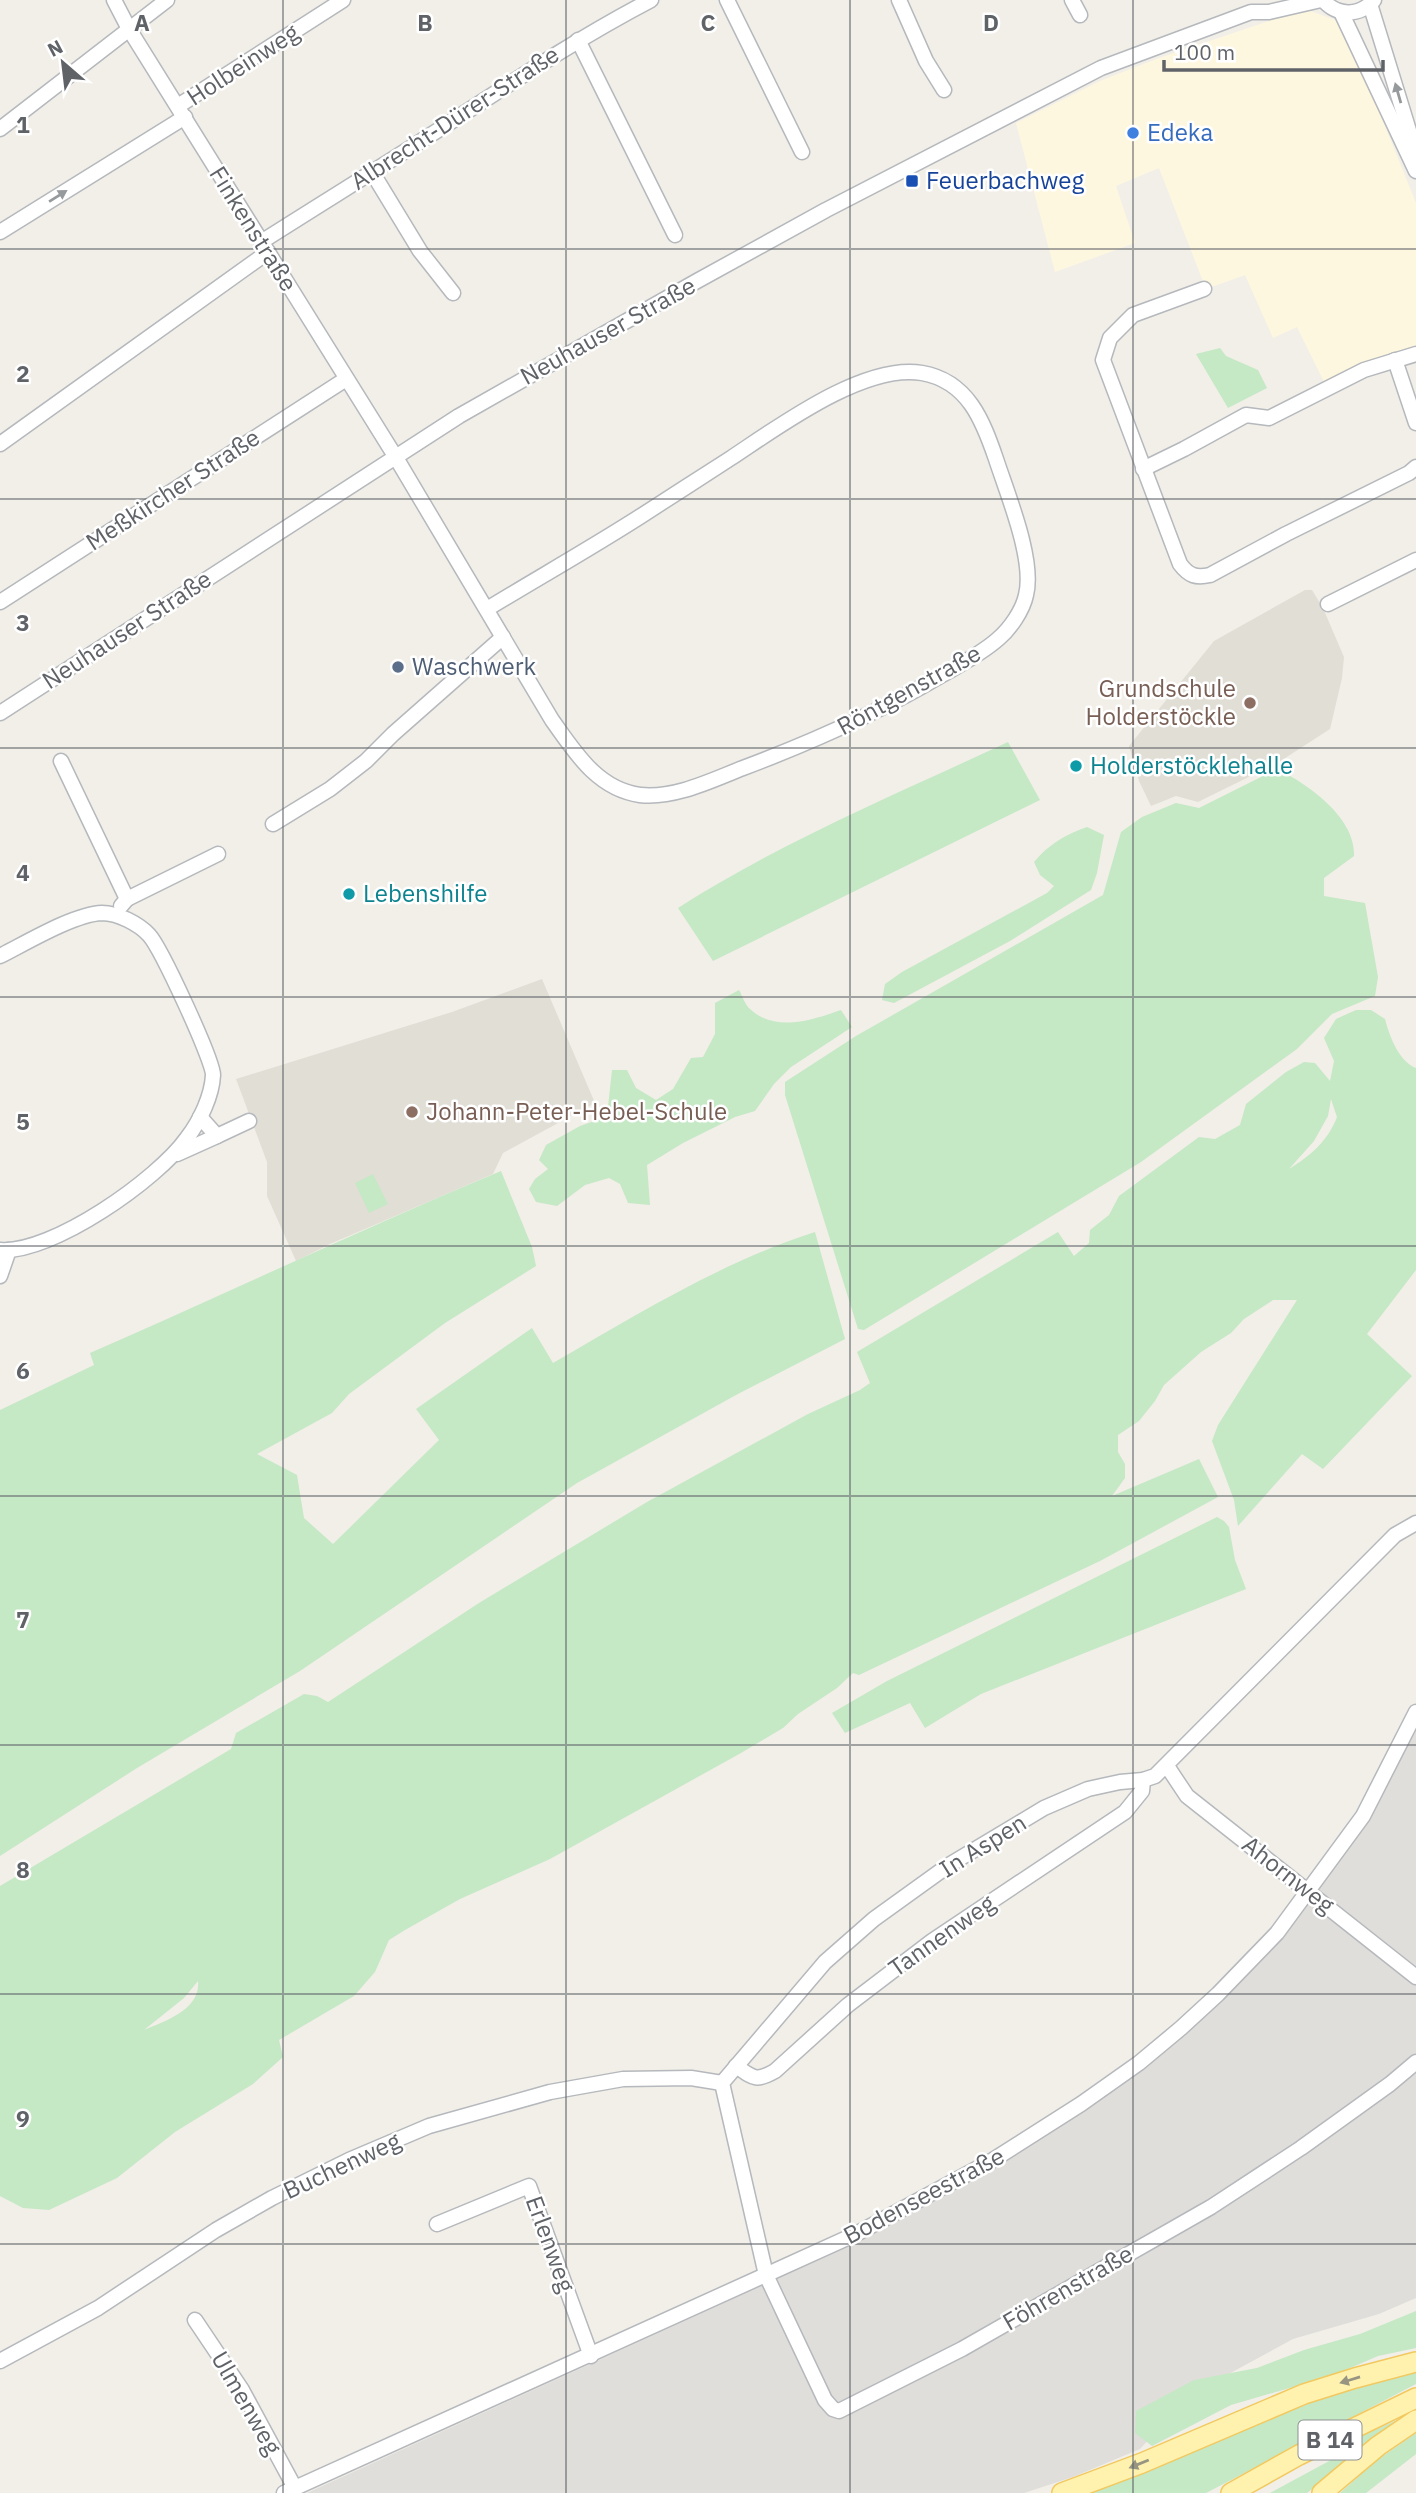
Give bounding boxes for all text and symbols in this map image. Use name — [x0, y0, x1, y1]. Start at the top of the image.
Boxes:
text: A — [134, 7, 150, 37]
text: B — [417, 7, 433, 37]
text: C — [701, 7, 716, 37]
text: D — [983, 7, 999, 37]
street label: Holbeinweg — [180, 16, 305, 112]
north arrow — [28, 28, 98, 98]
scale bar — [1164, 28, 1383, 72]
text: N — [43, 34, 67, 62]
street label: Albrecht-Dürer-Straße — [344, 38, 565, 197]
text: 100 m — [1174, 38, 1235, 66]
one-way arrow — [1392, 82, 1402, 103]
text: 1 — [16, 109, 30, 139]
place label: Edeka — [1147, 116, 1213, 148]
marker: Edeka — [1125, 125, 1141, 141]
street label: Finkenstraße — [203, 160, 305, 297]
place label: Feuerbachweg — [926, 164, 1084, 196]
marker: Feuerbachweg — [904, 173, 920, 189]
one-way arrow — [48, 189, 67, 202]
street label: Neuhauser Straße — [514, 269, 701, 392]
text: 2 — [16, 358, 30, 388]
street label: Meßkircher Straße — [79, 421, 266, 557]
street label: Neuhauser Straße — [36, 562, 217, 696]
text: 3 — [16, 607, 30, 637]
street label: Röntgenstraße — [831, 636, 986, 742]
place label: Waschwerk — [412, 650, 537, 682]
marker: Waschwerk — [390, 659, 406, 675]
place label: Grundschule Holderstöckle — [1085, 672, 1236, 732]
marker: Grundschule Holderstöckle — [1242, 695, 1258, 711]
place label: Holderstöcklehalle — [1090, 749, 1293, 781]
marker: Holderstöcklehalle — [1068, 758, 1084, 774]
text: 4 — [16, 857, 30, 887]
place label: Lebenshilfe — [363, 877, 487, 909]
marker: Lebenshilfe — [341, 886, 357, 902]
place label: Johann-Peter-Hebel-Schule — [426, 1095, 727, 1127]
marker: Johann-Peter-Hebel-Schule — [404, 1104, 420, 1120]
text: 5 — [16, 1106, 30, 1136]
text: 6 — [16, 1355, 30, 1385]
text: 7 — [16, 1604, 30, 1634]
street label: In Aspen — [933, 1806, 1032, 1884]
street label: Ahornweg — [1236, 1828, 1342, 1921]
text: 8 — [16, 1854, 30, 1884]
street label: Tannenweg — [882, 1887, 1001, 1984]
text: 9 — [16, 2103, 30, 2133]
street label: Buchenweg — [278, 2124, 406, 2206]
street label: Bodenseestraße — [837, 2139, 1010, 2251]
street label: Erlenweg — [519, 2191, 583, 2297]
street label: Föhrenstraße — [997, 2237, 1138, 2337]
street label: Ulmenweg — [204, 2345, 290, 2460]
one-way arrow — [1339, 2375, 1360, 2385]
road number: B 14 — [1298, 2420, 1362, 2460]
one-way arrow — [1128, 2458, 1149, 2469]

